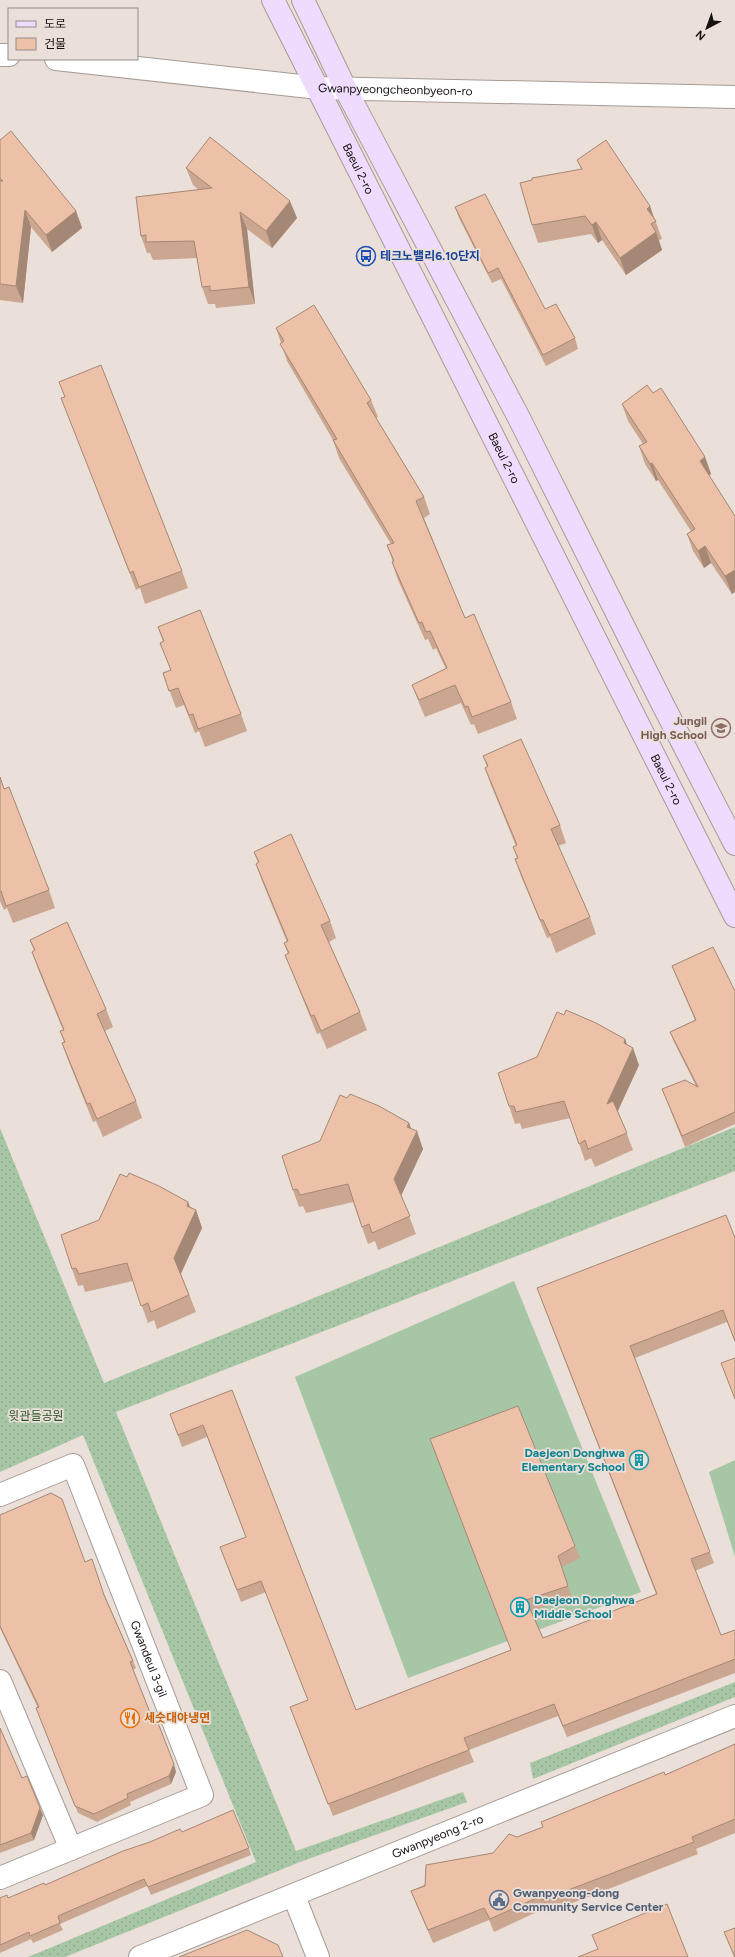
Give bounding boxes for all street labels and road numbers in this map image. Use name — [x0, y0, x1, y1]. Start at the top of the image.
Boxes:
street label: Gwanpyeongcheonbyeon-ro — [318, 81, 473, 98]
street label: Baeul 2-ro — [339, 141, 377, 197]
street label: Baeul 2-ro — [485, 430, 523, 486]
street label: Baeul 2-ro — [647, 752, 685, 807]
street label: Gwandeul 3-gil — [127, 1618, 170, 1699]
street label: Gwanpyeong 2-ro — [390, 1812, 485, 1861]

